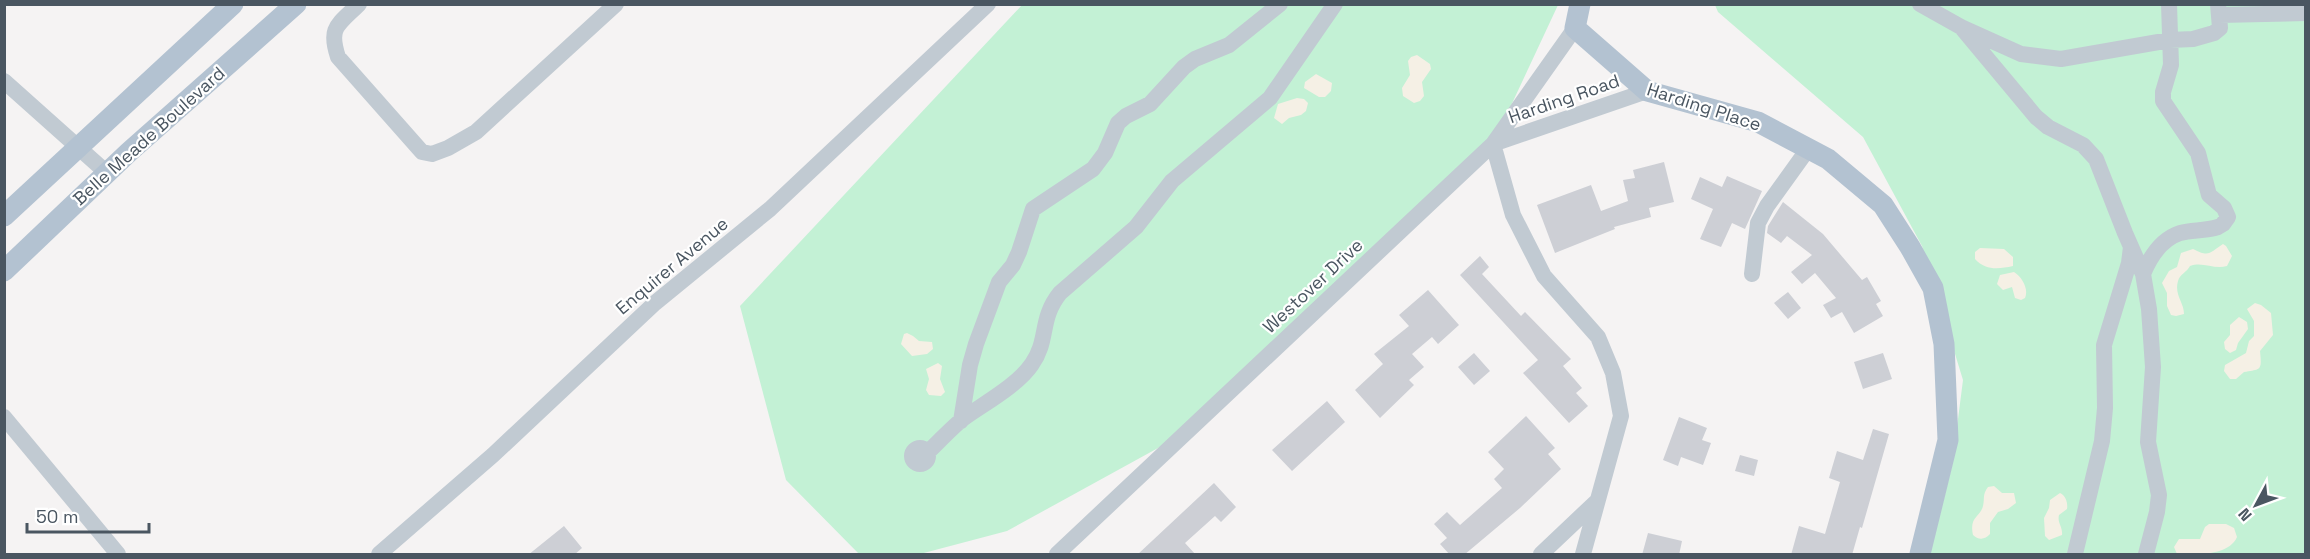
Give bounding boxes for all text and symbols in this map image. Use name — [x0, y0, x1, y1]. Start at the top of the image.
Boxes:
street label: Belle Meade Boulevard — [68, 61, 229, 210]
street label: Harding Road — [1505, 69, 1622, 128]
street label: Harding Place — [1644, 77, 1764, 136]
street label: Enquirer Avenue — [611, 212, 733, 319]
street label: Westover Drive — [1258, 233, 1368, 338]
north arrow — [2226, 475, 2286, 535]
scale bar — [27, 496, 148, 534]
text: N — [2234, 504, 2257, 525]
text: 50 m — [36, 505, 78, 528]

